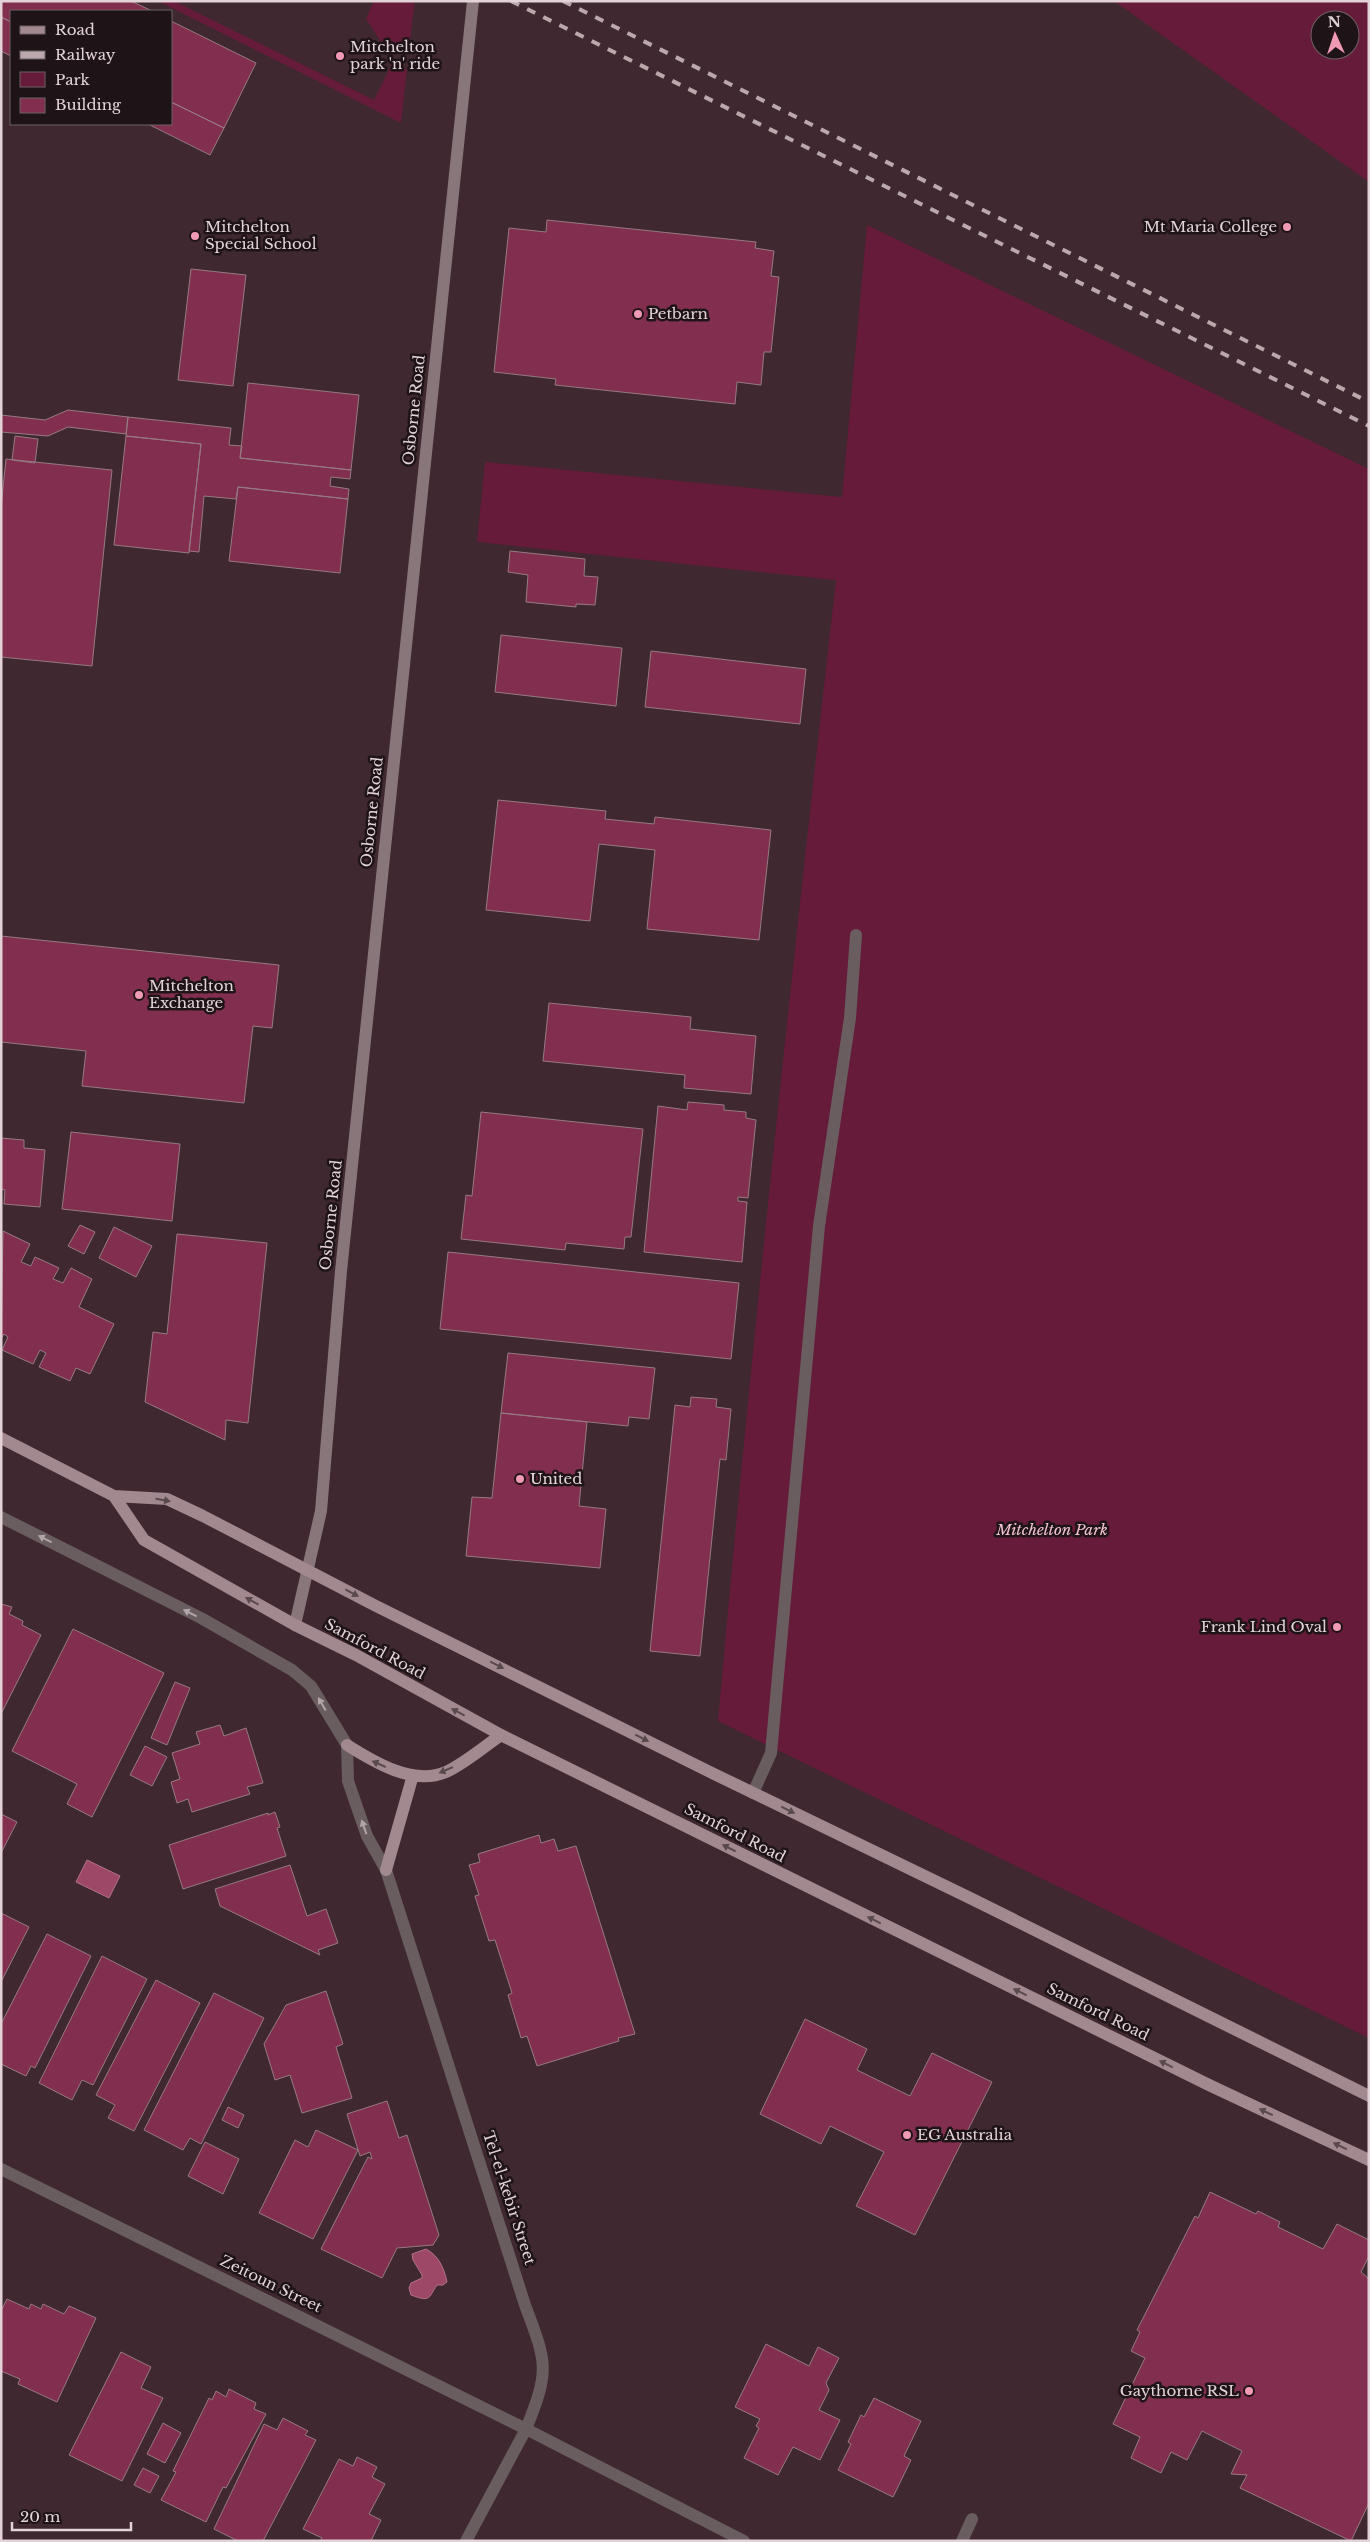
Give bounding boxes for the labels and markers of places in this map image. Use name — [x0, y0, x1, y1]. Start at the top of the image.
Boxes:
place label: Mitchelton park 'n' ride — [350, 37, 440, 73]
marker: Mitchelton park 'n' ride — [334, 50, 346, 62]
place label: Mitchelton Special School — [205, 217, 317, 253]
place label: Mt Maria College — [1144, 217, 1277, 236]
marker: Mt Maria College — [1281, 221, 1293, 233]
marker: Mitchelton Special School — [189, 230, 201, 242]
place label: Petbarn — [648, 304, 708, 323]
marker: Petbarn — [632, 308, 644, 320]
place label: Mitchelton Exchange — [149, 976, 234, 1012]
marker: Mitchelton Exchange — [133, 989, 145, 1001]
place label: United — [530, 1469, 582, 1488]
marker: United — [514, 1473, 526, 1485]
place label: Frank Lind Oval — [1201, 1617, 1327, 1636]
marker: Frank Lind Oval — [1331, 1621, 1343, 1633]
place label: EG Australia — [917, 2125, 1013, 2144]
marker: EG Australia — [901, 2129, 913, 2141]
place label: Gaythorne RSL — [1120, 2381, 1239, 2400]
marker: Gaythorne RSL — [1243, 2385, 1255, 2397]

